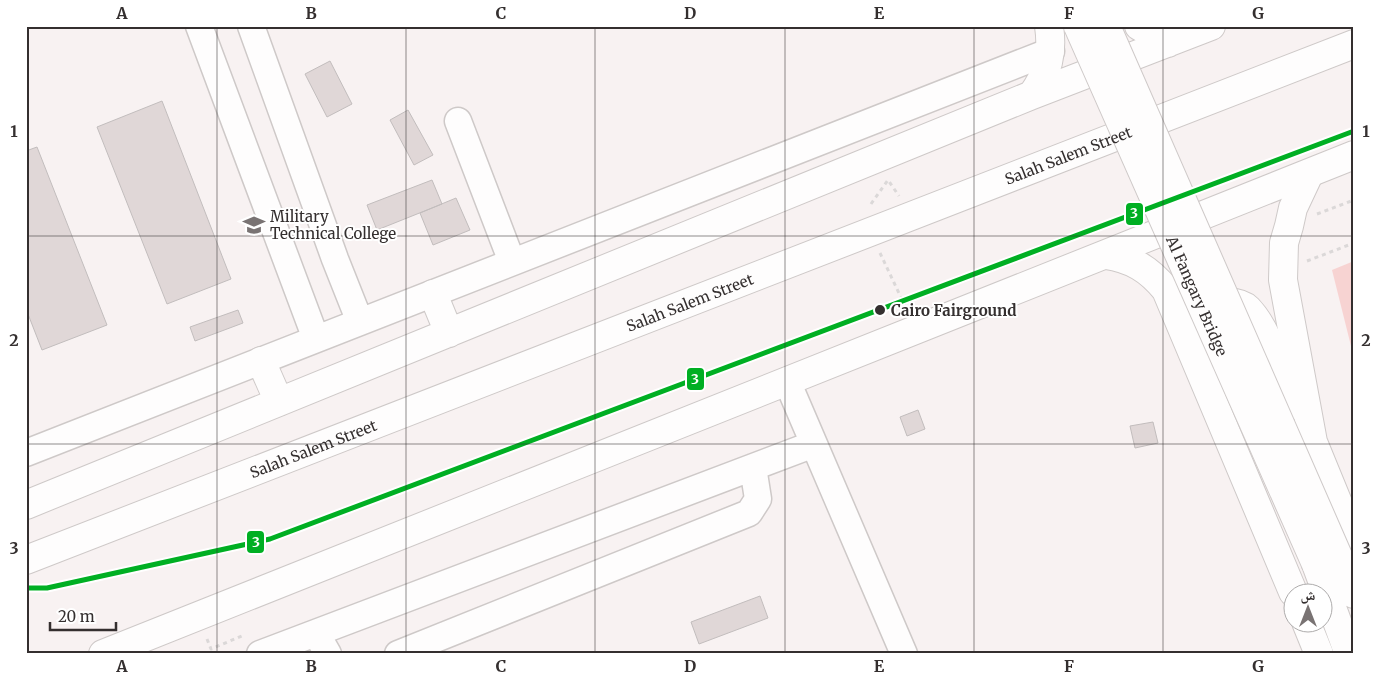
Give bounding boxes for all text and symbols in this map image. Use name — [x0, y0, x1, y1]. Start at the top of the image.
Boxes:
text: A — [115, 3, 128, 23]
text: B — [305, 3, 317, 23]
text: C — [496, 3, 506, 23]
text: D — [684, 3, 696, 23]
text: E — [874, 3, 885, 23]
text: F — [1064, 3, 1074, 23]
text: G — [1252, 3, 1264, 23]
text: 1 — [10, 121, 18, 141]
text: 1 — [1362, 121, 1370, 141]
street label: Salah Salem Street — [1002, 122, 1134, 188]
line badge: 3 — [1125, 202, 1144, 226]
text: 3 — [1130, 204, 1138, 222]
place label: Military Technical College — [270, 207, 396, 243]
school or university icon: Military Technical College — [241, 212, 267, 238]
street label: Al Fangary Bridge — [1162, 232, 1232, 359]
street label: Salah Salem Street — [623, 269, 756, 335]
place label: Cairo Fairground — [891, 301, 1017, 320]
marker: Cairo Fairground — [873, 303, 887, 317]
text: 2 — [9, 330, 19, 350]
text: 2 — [1361, 330, 1371, 350]
line badge: 3 — [686, 367, 705, 391]
text: 3 — [691, 370, 699, 388]
street label: Salah Salem Street — [247, 415, 379, 482]
line badge: 3 — [246, 530, 265, 554]
text: 3 — [252, 533, 260, 551]
text: 3 — [9, 538, 19, 558]
text: 3 — [1361, 538, 1371, 558]
north arrow — [1282, 582, 1332, 632]
text: ش — [1301, 586, 1316, 604]
scale bar — [50, 600, 116, 632]
text: 20 m — [58, 607, 95, 626]
text: A — [115, 656, 128, 676]
text: B — [305, 656, 317, 676]
text: C — [496, 656, 506, 676]
text: D — [684, 656, 696, 676]
text: E — [874, 656, 885, 676]
text: F — [1064, 656, 1074, 676]
text: G — [1252, 656, 1264, 676]

